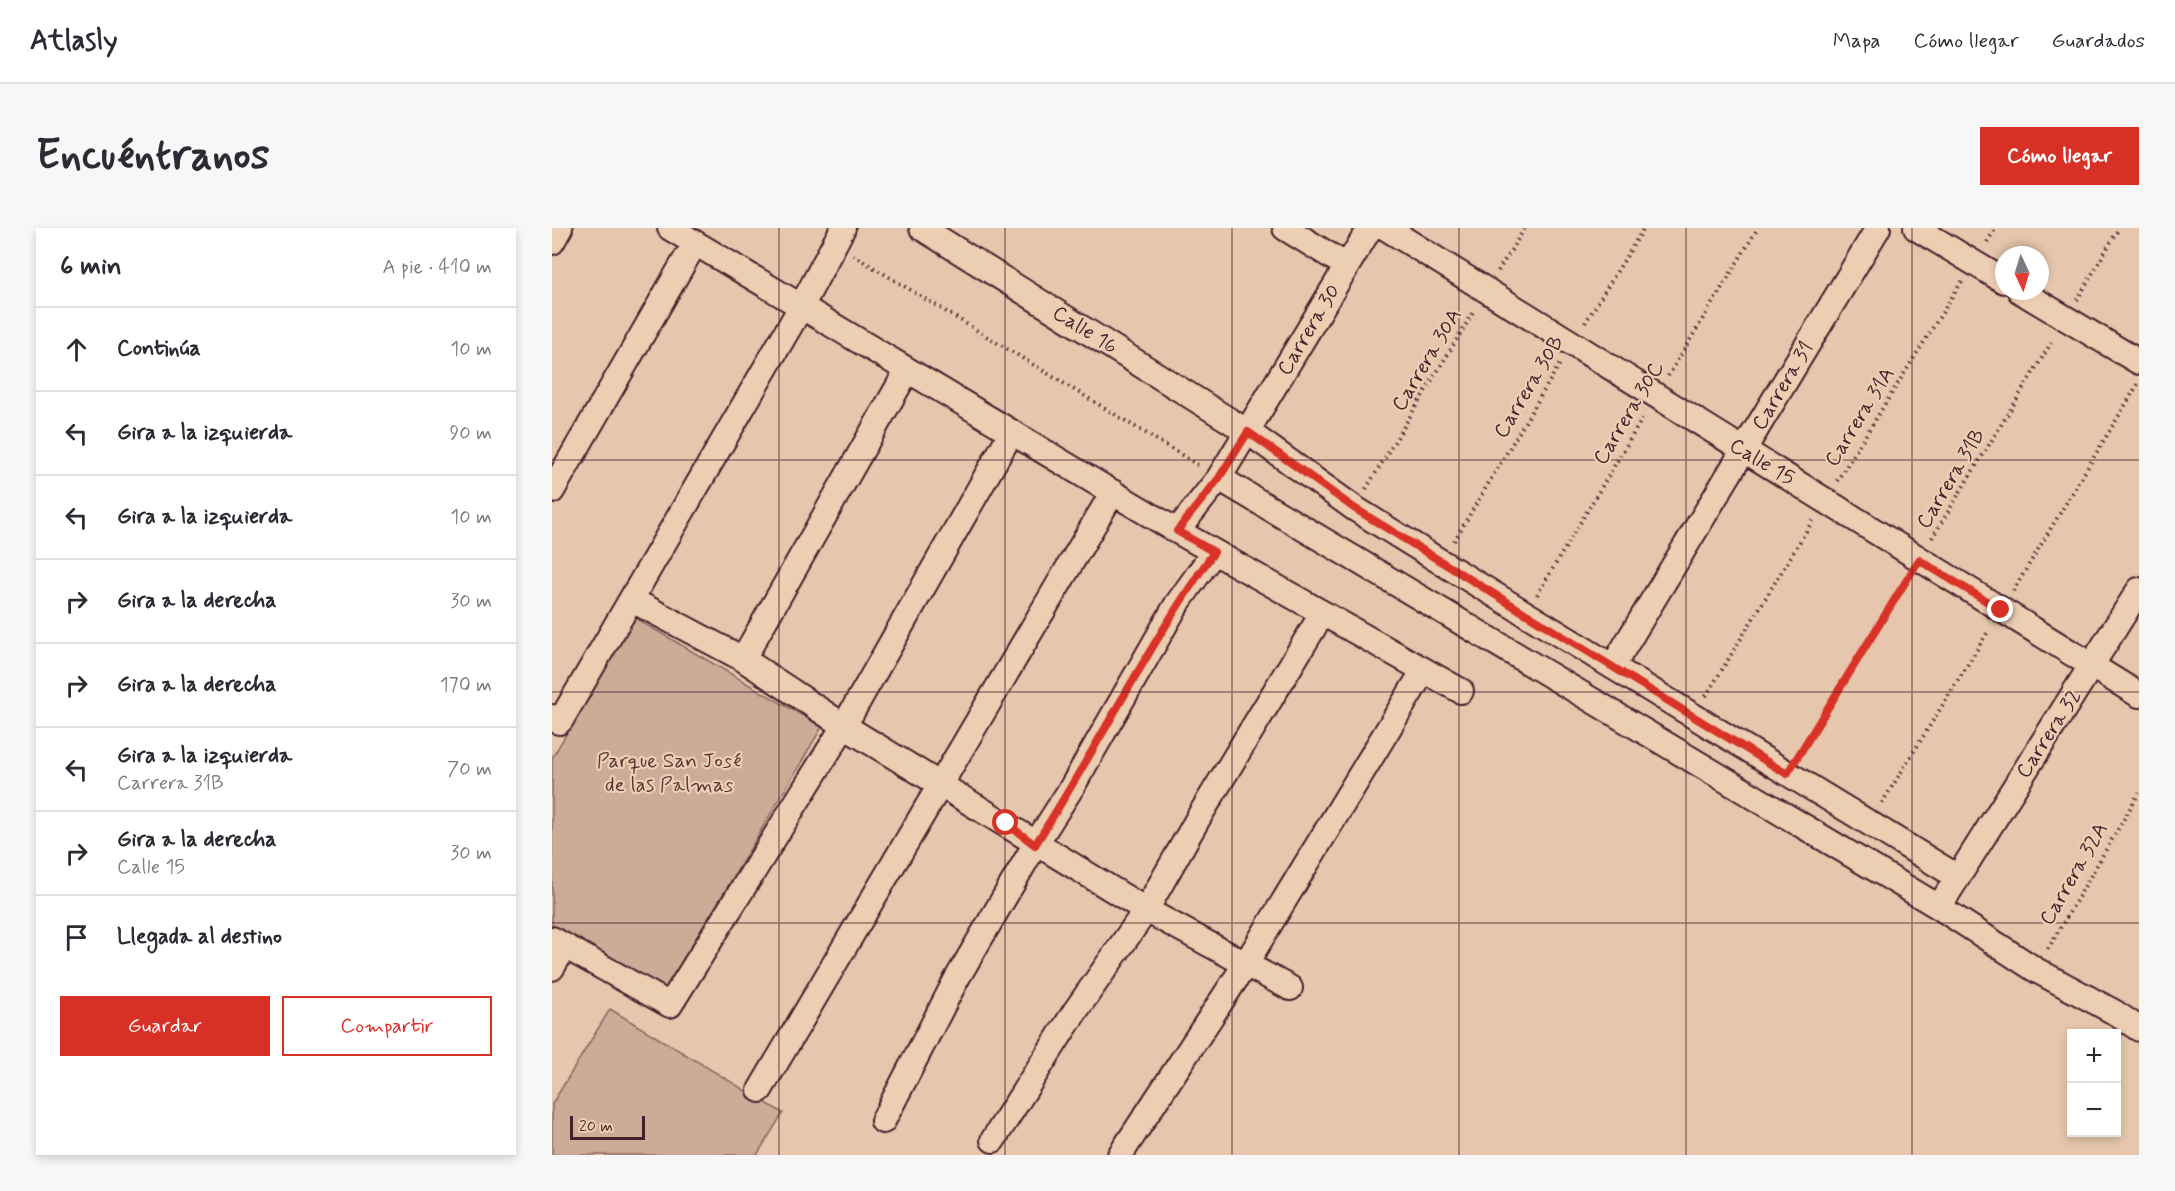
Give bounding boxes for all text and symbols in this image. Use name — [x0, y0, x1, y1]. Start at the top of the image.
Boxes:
text: Atlasly — [30, 23, 118, 60]
text: Mapa — [1833, 27, 1881, 55]
text: Cómo llegar — [1914, 27, 2019, 55]
text: Guardados — [2052, 27, 2145, 55]
button: Cómo llegar — [1980, 127, 2139, 185]
text: Encuéntranos — [36, 129, 269, 184]
north arrow — [1995, 246, 2049, 300]
text: 6 min — [60, 250, 122, 284]
text: A pie · 410 m — [382, 254, 492, 281]
street label: Carrera 30 — [1271, 279, 1347, 381]
street label: Calle 16 — [1047, 299, 1123, 361]
street label: Carrera 30A — [1385, 303, 1469, 417]
street label: Carrera 30B — [1487, 331, 1571, 443]
icon: ahead — [60, 333, 93, 366]
text: Continúa — [117, 335, 201, 363]
text: 10 m — [450, 336, 492, 363]
street label: Carrera 31 — [1746, 336, 1820, 436]
street label: Carrera 30C — [1587, 356, 1671, 470]
street label: Carrera 31A — [1818, 362, 1902, 472]
icon: left — [60, 417, 93, 450]
text: Gira a la izquierda — [117, 419, 292, 447]
text: 90 m — [449, 420, 492, 447]
street label: Carrera 31B — [1910, 424, 1992, 534]
street label: Calle 15 — [1724, 432, 1800, 492]
icon: left — [60, 501, 93, 534]
text: Gira a la izquierda — [117, 503, 292, 531]
text: 10 m — [450, 504, 492, 531]
icon: right — [60, 585, 93, 618]
text: Gira a la derecha — [117, 587, 277, 615]
text: 30 m — [450, 588, 492, 615]
route end — [1987, 596, 2013, 622]
icon: right — [60, 669, 93, 702]
text: Gira a la derecha — [117, 671, 277, 699]
text: 170 m — [440, 672, 492, 699]
street label: Carrera 32 — [2010, 684, 2088, 784]
text: Gira a la izquierda — [117, 742, 292, 770]
park label: Parque San José de las Palmas — [597, 747, 741, 799]
icon: left — [60, 753, 93, 786]
text: 70 m — [447, 756, 492, 783]
text: Carrera 31B — [117, 770, 224, 797]
route start — [992, 809, 1018, 835]
street label: Carrera 32A — [2033, 817, 2115, 931]
text: Gira a la derecha — [117, 826, 277, 854]
icon: right — [60, 837, 93, 870]
text: 30 m — [450, 840, 492, 867]
text: Calle 15 — [117, 854, 185, 881]
icon: arrive — [60, 921, 93, 954]
text: Llegada al destino — [117, 923, 282, 951]
button: Guardar — [60, 996, 270, 1056]
button: Compartir — [282, 996, 492, 1056]
map controls — [2067, 1029, 2121, 1137]
button: + — [2067, 1029, 2121, 1083]
button: − — [2067, 1083, 2121, 1137]
scale bar — [570, 1113, 645, 1140]
text: 20 m — [579, 1116, 613, 1137]

